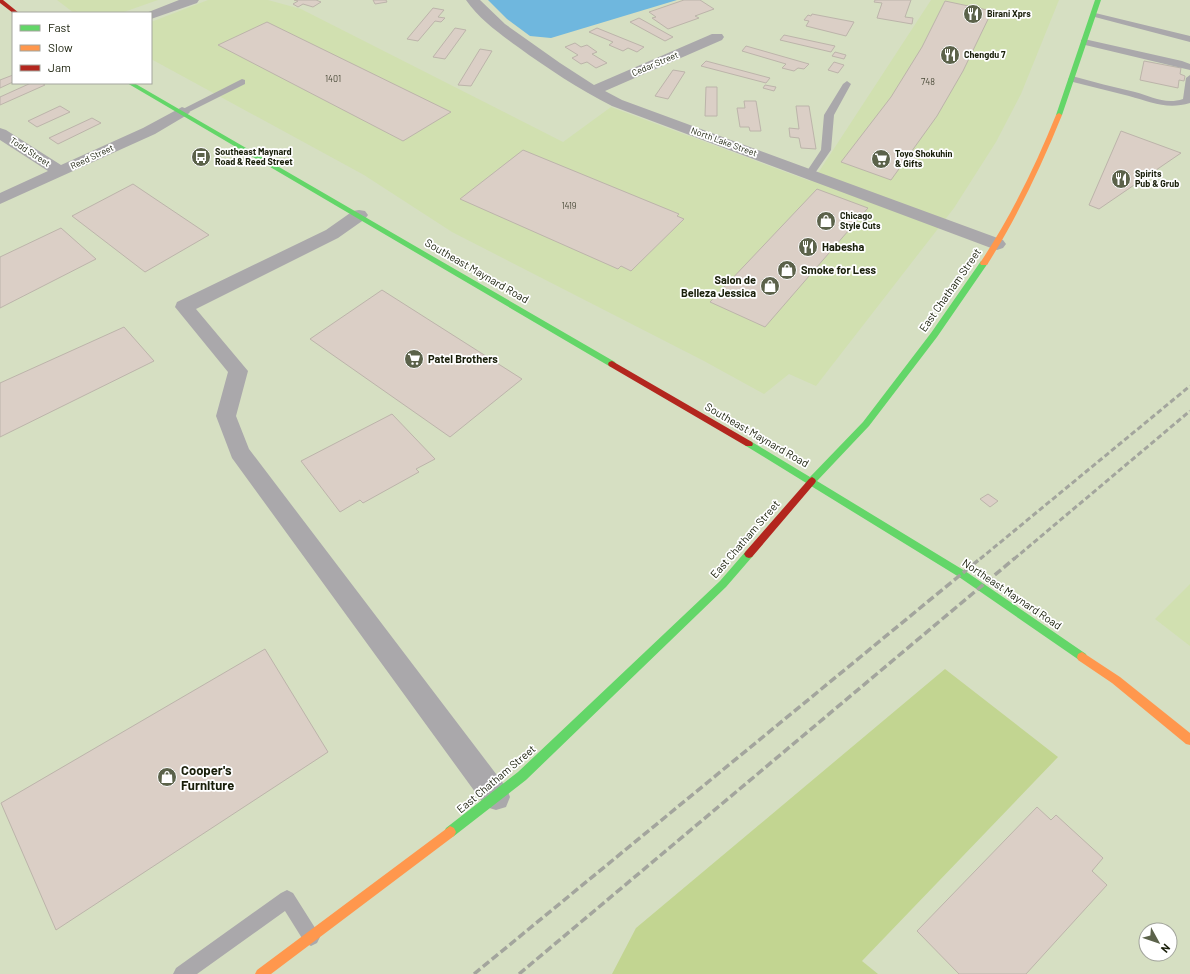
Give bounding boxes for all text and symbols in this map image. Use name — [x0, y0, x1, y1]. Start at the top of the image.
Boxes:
restaurant icon: Birani Xprs — [962, 3, 984, 25]
place label: Birani Xprs — [987, 8, 1031, 19]
legend — [12, 12, 152, 84]
text: Fast — [48, 20, 71, 34]
text: Slow — [48, 40, 73, 54]
restaurant icon: Chengdu 7 — [939, 44, 961, 66]
street label: Cedar Street — [630, 49, 680, 78]
place label: Chengdu 7 — [964, 49, 1006, 60]
text: Jam — [48, 60, 71, 74]
house number: 1401 — [325, 73, 341, 84]
house number: 748 — [921, 76, 935, 87]
street label: North Lake Street — [690, 124, 759, 159]
street label: Todd Street — [8, 135, 52, 169]
street label: Reed Street — [68, 142, 115, 171]
bus stop icon: Southeast Maynard Road & Reed Street — [190, 146, 212, 168]
place label: Southeast Maynard Road & Reed Street — [215, 146, 293, 167]
supermarket icon: Toyo Shokuhin & Gifts — [870, 148, 892, 170]
place label: Toyo Shokuhin & Gifts — [895, 148, 953, 169]
restaurant icon: Spirits Pub & Grub — [1110, 168, 1132, 190]
place label: Spirits Pub & Grub — [1135, 168, 1179, 189]
house number: 1419 — [561, 200, 577, 211]
shop icon: Chicago Style Cuts — [815, 210, 837, 232]
place label: Chicago Style Cuts — [840, 210, 881, 231]
street label: Southeast Maynard Road — [423, 236, 531, 306]
restaurant icon: Habesha — [797, 236, 819, 258]
place label: Habesha — [822, 240, 864, 253]
street label: East Chatham Street — [916, 246, 983, 334]
shop icon: Smoke for Less — [776, 259, 798, 281]
place label: Smoke for Less — [801, 263, 877, 276]
place label: Salon de Belleza Jessica — [681, 273, 756, 299]
shop icon: Salon de Belleza Jessica — [759, 275, 781, 297]
supermarket icon: Patel Brothers — [403, 348, 425, 370]
place label: Patel Brothers — [428, 352, 498, 365]
street label: Southeast Maynard Road — [703, 400, 811, 470]
street label: East Chatham Street — [707, 497, 782, 580]
street label: Northeast Maynard Road — [960, 556, 1064, 632]
street label: East Chatham Street — [454, 742, 538, 815]
place label: Cooper's Furniture — [181, 762, 234, 793]
shop icon: Cooper's Furniture — [156, 766, 178, 788]
north arrow — [1138, 922, 1178, 962]
text: N — [1159, 942, 1173, 956]

